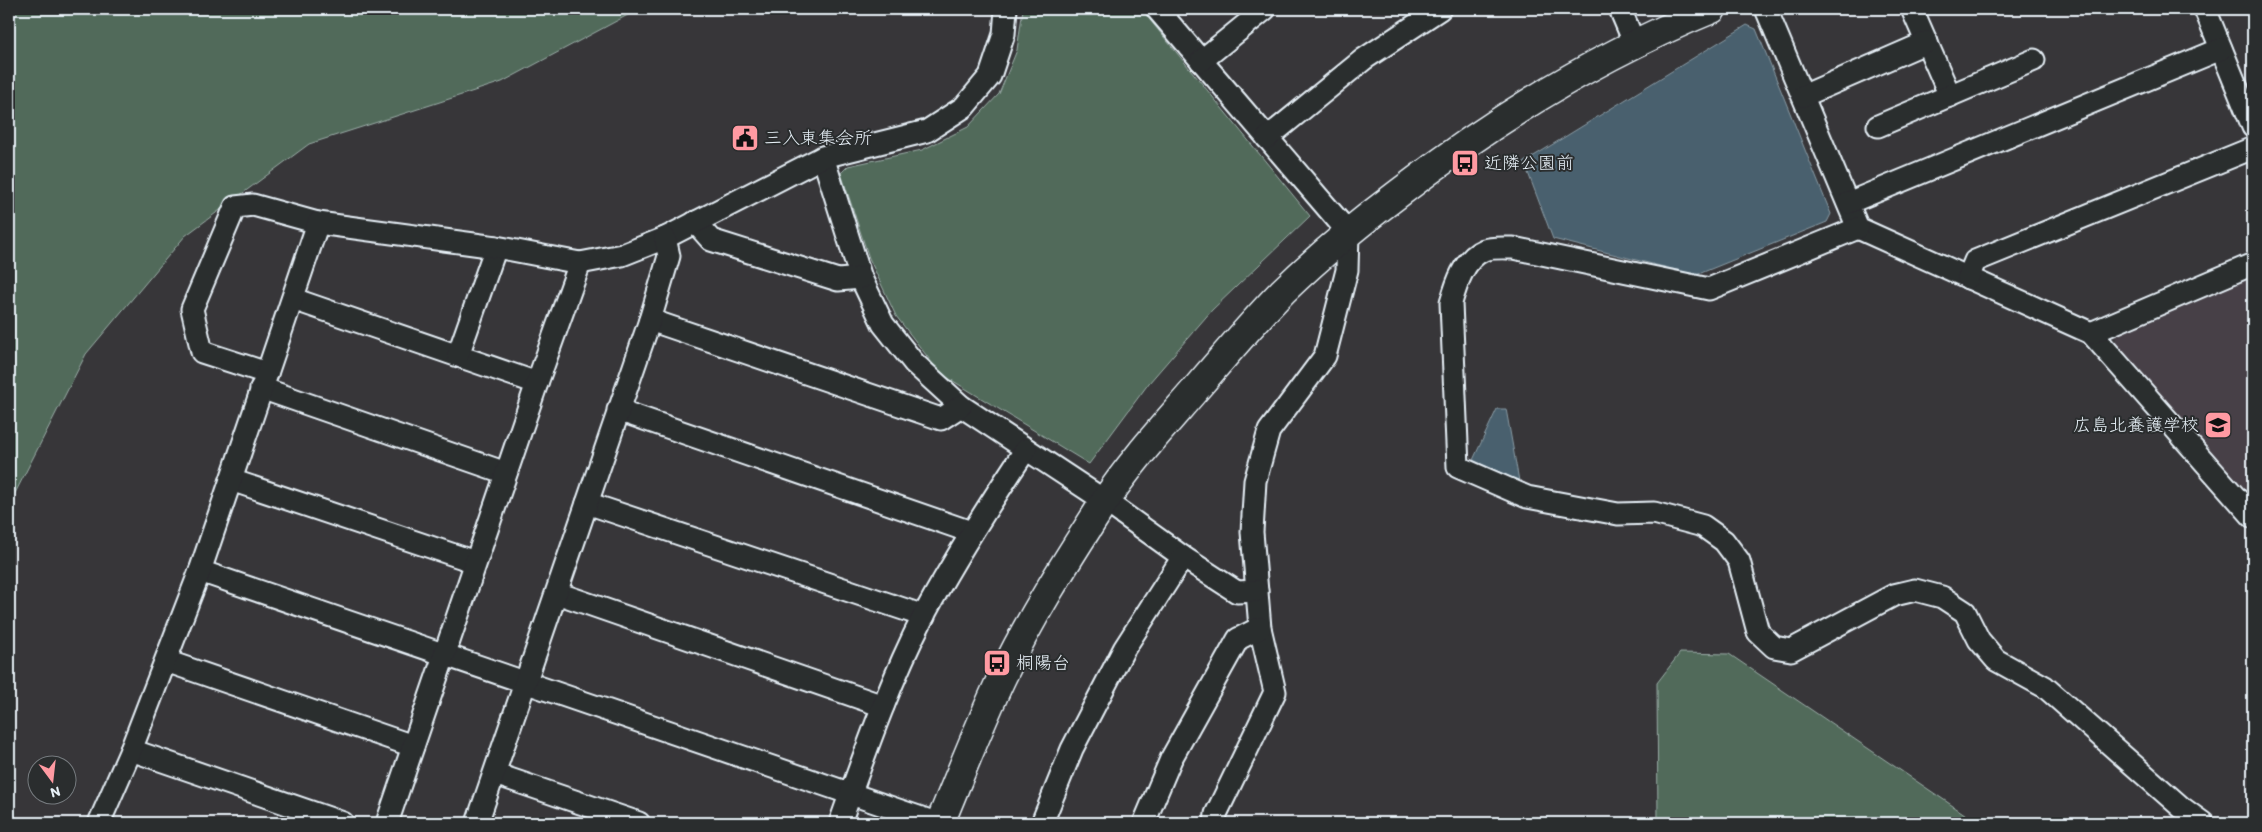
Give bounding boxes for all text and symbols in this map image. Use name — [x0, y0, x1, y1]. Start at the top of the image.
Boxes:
public building icon: 三入東集会所 — [730, 123, 760, 153]
place label: 三入東集会所 — [764, 127, 872, 149]
bus stop icon: 近隣公園前 — [1450, 148, 1480, 178]
place label: 近隣公園前 — [1484, 152, 1574, 174]
school or university icon: 広島北養護学校 — [2203, 410, 2233, 440]
place label: 広島北養護学校 — [2073, 414, 2199, 436]
bus stop icon: 桐陽台 — [982, 648, 1012, 678]
place label: 桐陽台 — [1016, 652, 1070, 674]
north arrow — [28, 754, 78, 804]
text: N — [48, 783, 62, 802]

